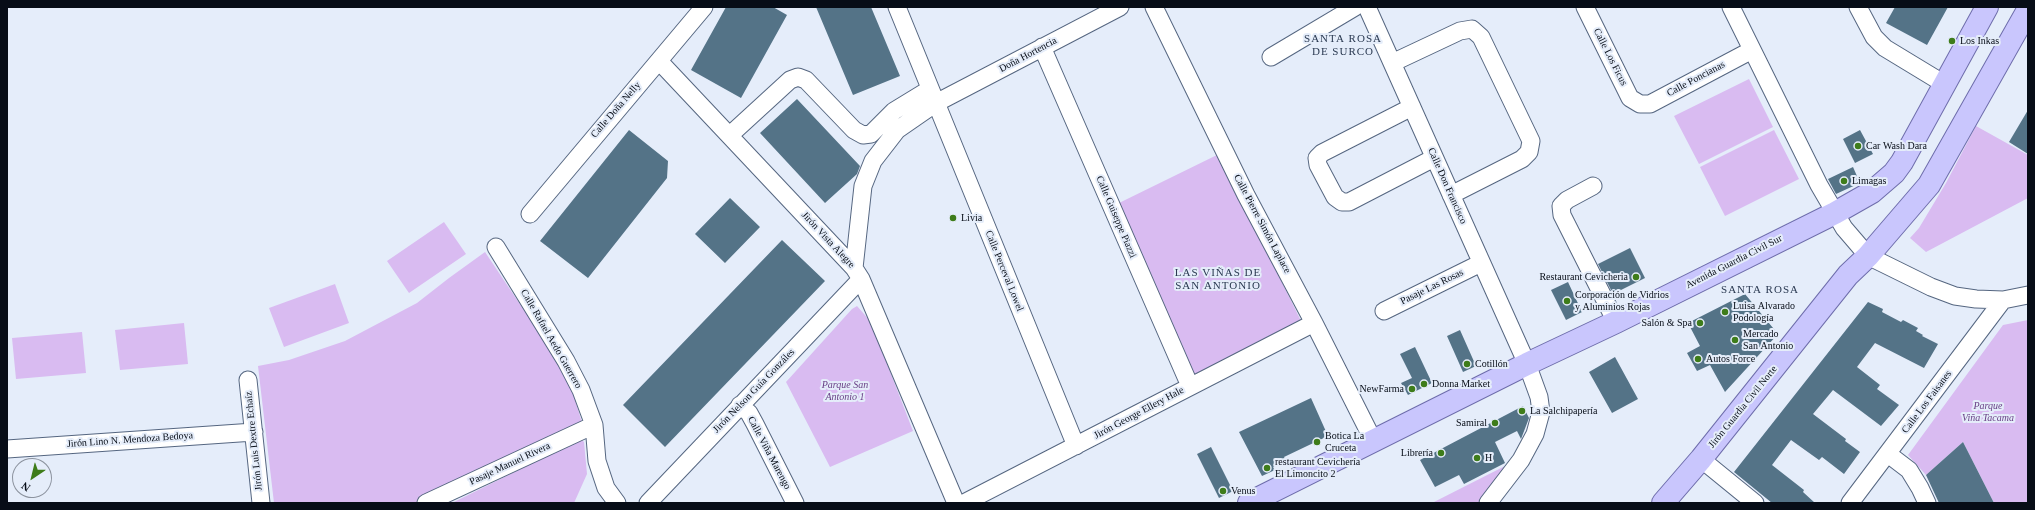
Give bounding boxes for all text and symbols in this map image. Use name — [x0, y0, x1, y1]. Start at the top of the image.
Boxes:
street label: Calle Los Ficus — [1590, 26, 1630, 88]
district label: SANTA ROSA DE SURCO — [1304, 32, 1382, 58]
street label: Doña Hortencia — [997, 35, 1059, 75]
place label: Los Inkas — [1960, 35, 1999, 47]
marker: Los Inkas — [1947, 36, 1957, 46]
street label: Calle Poncianas — [1665, 59, 1727, 99]
street label: Calle Doña Nelly — [589, 80, 643, 140]
place label: Car Wash Dara — [1866, 140, 1927, 152]
marker: Car Wash Dara — [1853, 141, 1863, 151]
street label: Calle Don Francisco — [1425, 146, 1469, 226]
street label: Calle Pierre Simón Laplace — [1231, 173, 1293, 275]
street label: Calle Guiseppe Piazzi — [1093, 174, 1139, 260]
place label: Limagas — [1852, 175, 1886, 187]
marker: Limagas — [1839, 176, 1849, 186]
street label: Jirón Vista Alegre — [799, 209, 857, 271]
place label: Livia — [961, 212, 982, 224]
marker: Livia — [948, 213, 958, 223]
street label: Calle Perceval Lowel — [982, 229, 1026, 313]
street label: Avenida Guardia Civil Sur — [1684, 232, 1784, 292]
district label: LAS VIÑAS DE SAN ANTONIO — [1175, 266, 1261, 292]
street label: Pasaje Las Rosas — [1398, 267, 1466, 307]
place label: Restaurant Cevicheria — [1539, 271, 1628, 283]
marker: Restaurant Cevicheria — [1631, 272, 1641, 282]
district label: SANTA ROSA — [1721, 283, 1799, 297]
street label: Calle Rafael Aedo Guerrero — [518, 287, 584, 391]
place label: Corporación de Vidrios y Aluminios Rojas — [1575, 289, 1669, 312]
marker: Corporación de Vidrios y Aluminios Rojas — [1562, 296, 1572, 306]
place label: Luisa Alvarado Podología — [1733, 300, 1795, 324]
marker: Luisa Alvarado Podología — [1720, 307, 1730, 317]
place label: Salón & Spa — [1641, 317, 1692, 329]
marker: Salón & Spa — [1695, 318, 1705, 328]
place label: Mercado San Antonio — [1743, 328, 1793, 352]
marker: Mercado San Antonio — [1730, 335, 1740, 345]
street label: Jirón Nelson Guía Gonzáles — [711, 346, 797, 436]
place label: Autos Force — [1706, 353, 1755, 365]
marker: Autos Force — [1693, 354, 1703, 364]
place label: Cotillón — [1475, 358, 1508, 370]
marker: Cotillón — [1462, 359, 1472, 369]
street label: Jirón Guardia Civil Norte — [1706, 363, 1780, 451]
street label: Calle Los Faisanes — [1899, 368, 1955, 436]
place label: Donna Market — [1432, 378, 1490, 390]
park label: Parque San Antonio 1 — [822, 379, 868, 402]
marker: Donna Market — [1419, 379, 1429, 389]
place label: NewFarma — [1360, 383, 1404, 395]
street label: Jirón George Ellery Hale — [1092, 384, 1186, 442]
marker: NewFarma — [1407, 384, 1417, 394]
street label: Jirón Luis Dextre Echaíz — [243, 391, 265, 491]
park label: Parque Viña Tacama — [1962, 400, 2014, 424]
place label: La Salchipapería — [1530, 405, 1597, 417]
marker: La Salchipapería — [1517, 406, 1527, 416]
street label: Calle Viña Marengo — [745, 414, 793, 492]
place label: Samiral — [1456, 417, 1487, 429]
marker: Samiral — [1490, 418, 1500, 428]
street label: Jirón Lino N. Mendoza Bedoya — [67, 430, 193, 450]
place label: Botica La Cruceta — [1325, 430, 1364, 454]
marker: Botica La Cruceta — [1312, 437, 1322, 447]
street label: Pasaje Manuel Rivera — [468, 440, 552, 488]
place label: Librería — [1401, 447, 1433, 459]
marker: Librería — [1436, 448, 1446, 458]
place label: H — [1485, 452, 1492, 464]
marker: H — [1472, 453, 1482, 463]
place label: restaurant Cevichería El Limoncito 2 — [1275, 456, 1360, 480]
north arrow — [12, 458, 52, 498]
marker: restaurant Cevichería El Limoncito 2 — [1262, 463, 1272, 473]
text: N — [19, 480, 32, 494]
place label: Venus — [1231, 485, 1255, 497]
marker: Venus — [1218, 486, 1228, 496]

